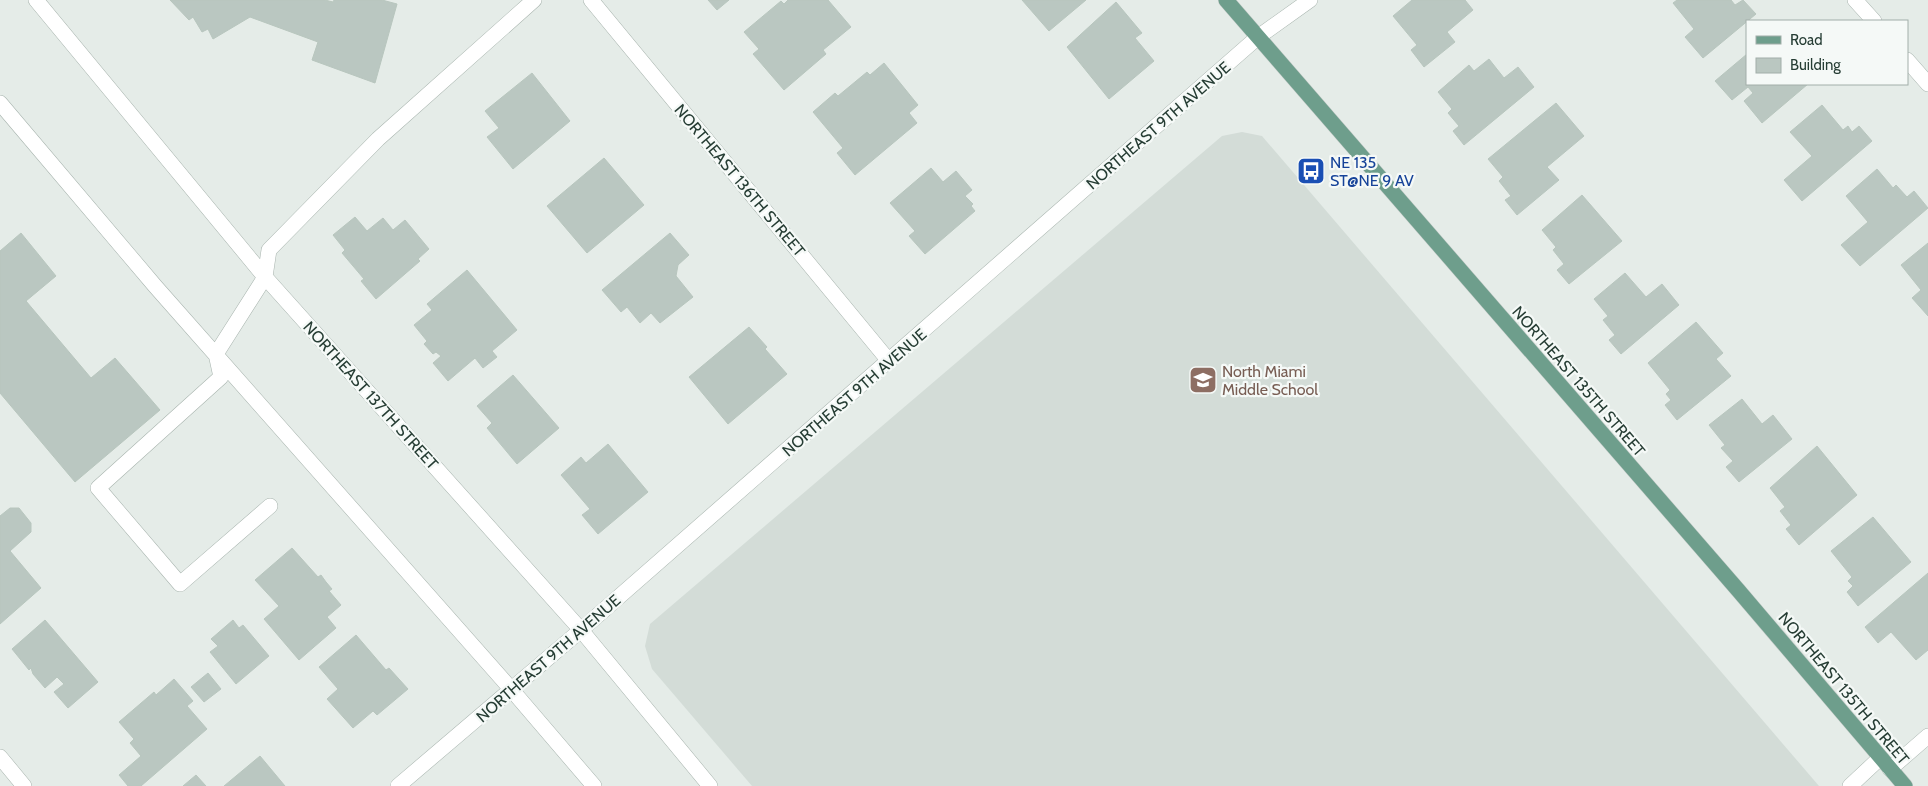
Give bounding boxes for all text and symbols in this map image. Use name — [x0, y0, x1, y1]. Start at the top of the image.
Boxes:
legend — [1746, 20, 1908, 85]
text: Road — [1790, 31, 1823, 49]
text: Building — [1790, 56, 1841, 74]
street label: NORTHEAST 9TH AVENUE — [1082, 57, 1234, 193]
street label: NORTHEAST 136TH STREET — [670, 100, 809, 261]
place label: NE 135 ST@NE 9 AV — [1330, 153, 1414, 190]
bus stop icon: NE 135 ST@NE 9 AV — [1296, 156, 1326, 186]
street label: NORTHEAST 135TH STREET — [1508, 302, 1649, 461]
street label: NORTHEAST 137TH STREET — [299, 317, 442, 474]
street label: NORTHEAST 9TH AVENUE — [778, 324, 930, 460]
place label: North Miami Middle School — [1222, 362, 1318, 399]
school or university icon: North Miami Middle School — [1188, 365, 1218, 395]
street label: NORTHEAST 9TH AVENUE — [472, 590, 624, 726]
street label: NORTHEAST 135TH STREET — [1774, 608, 1913, 769]

